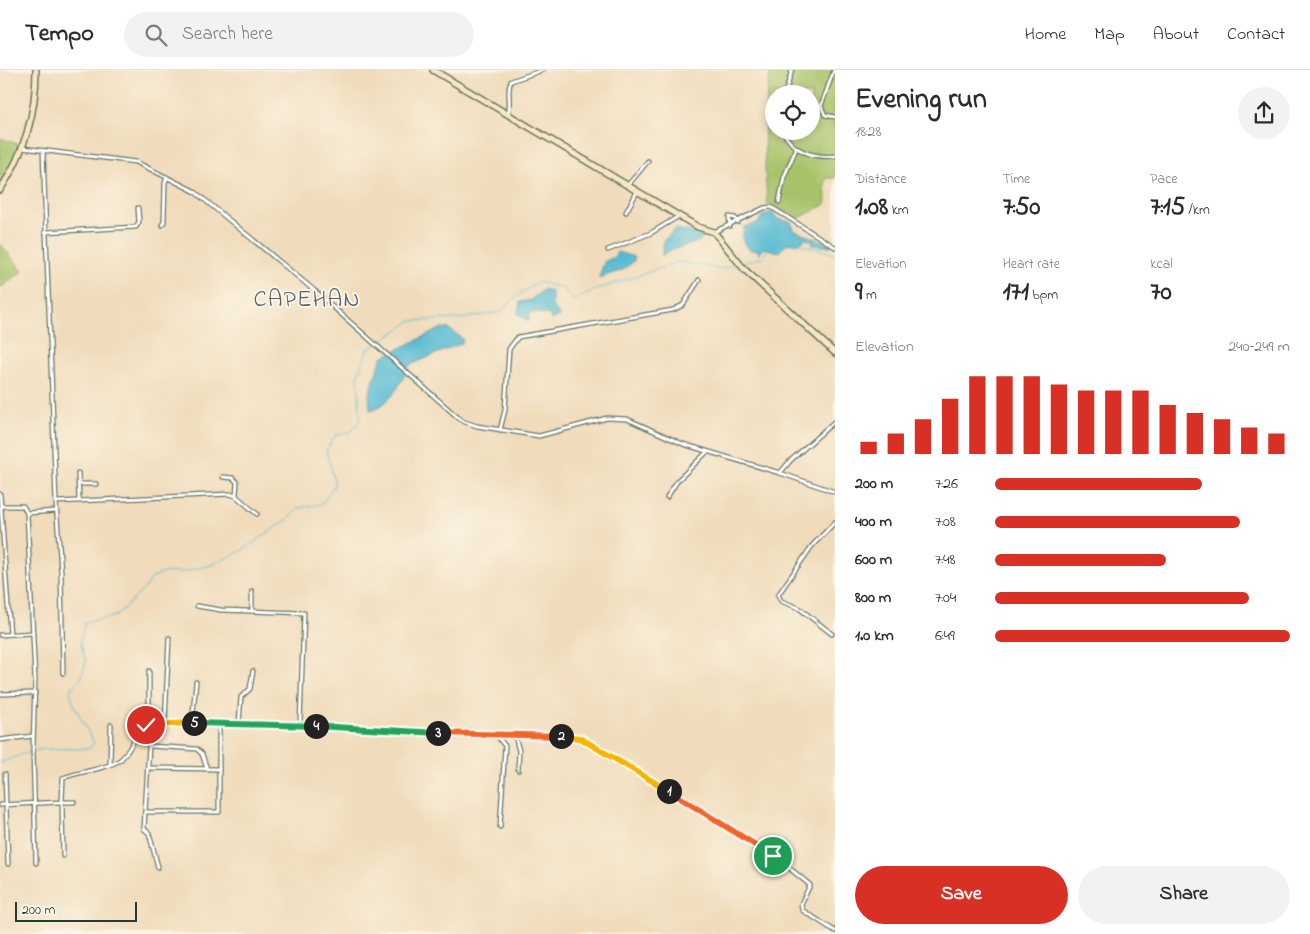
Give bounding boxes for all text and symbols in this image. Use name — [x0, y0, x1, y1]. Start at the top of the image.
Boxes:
search box — [124, 12, 474, 57]
text: Tempo — [25, 17, 94, 52]
icon: search — [142, 21, 170, 49]
text: Search here — [182, 21, 273, 48]
text: Home — [1025, 22, 1066, 48]
text: Map — [1094, 22, 1125, 48]
text: About — [1153, 22, 1199, 48]
text: Contact — [1227, 22, 1285, 48]
text: Evening run — [855, 80, 987, 121]
map controls — [765, 85, 820, 140]
button: locate — [765, 85, 820, 140]
button: share — [1238, 87, 1290, 139]
text: 18:28 — [855, 120, 881, 144]
text: Distance — [855, 169, 907, 190]
text: Time — [1003, 169, 1030, 190]
text: Pace — [1150, 169, 1178, 190]
text: 1.08 — [855, 190, 888, 226]
text: 7:50 — [1003, 190, 1040, 226]
text: 7:15 — [1150, 190, 1185, 226]
text: km — [888, 200, 909, 221]
text: /km — [1185, 200, 1210, 221]
text: Elevation — [855, 254, 906, 275]
text: Heart rate — [1003, 254, 1060, 275]
text: kcal — [1150, 254, 1173, 275]
text: 9 — [855, 275, 863, 311]
text: 171 — [1003, 275, 1029, 311]
text: 70 — [1150, 275, 1171, 311]
district label: CAPEHAN — [254, 283, 360, 318]
text: m — [863, 285, 877, 306]
text: bpm — [1029, 285, 1058, 306]
text: Elevation — [855, 335, 914, 359]
text: 240–249 m — [1228, 335, 1290, 359]
text: 200 m — [855, 472, 893, 496]
text: 7:26 — [935, 472, 958, 496]
text: 400 m — [855, 510, 892, 534]
text: 7:08 — [935, 510, 956, 534]
text: 600 m — [855, 548, 892, 572]
text: 7:48 — [935, 548, 956, 572]
text: 800 m — [855, 586, 891, 610]
text: 7:04 — [935, 586, 956, 610]
text: 1.0 km — [855, 624, 894, 648]
text: 6:49 — [935, 624, 955, 648]
pin — [125, 704, 167, 746]
pin: 5 — [182, 710, 206, 736]
icon: check — [132, 711, 160, 739]
text: 5 — [190, 713, 199, 734]
pin: 4 — [304, 714, 328, 738]
text: 4 — [314, 716, 319, 737]
pin: 3 — [426, 720, 450, 746]
text: 3 — [436, 723, 441, 744]
pin: 2 — [548, 724, 574, 748]
text: 2 — [558, 726, 565, 747]
pin: 1 — [656, 778, 682, 804]
text: 1 — [667, 781, 672, 802]
pin — [752, 835, 794, 877]
icon: arrive — [759, 842, 787, 870]
button: Save — [855, 866, 1068, 924]
button: Share — [1078, 866, 1290, 924]
scale bar — [15, 899, 138, 922]
text: 200 m — [22, 900, 55, 921]

